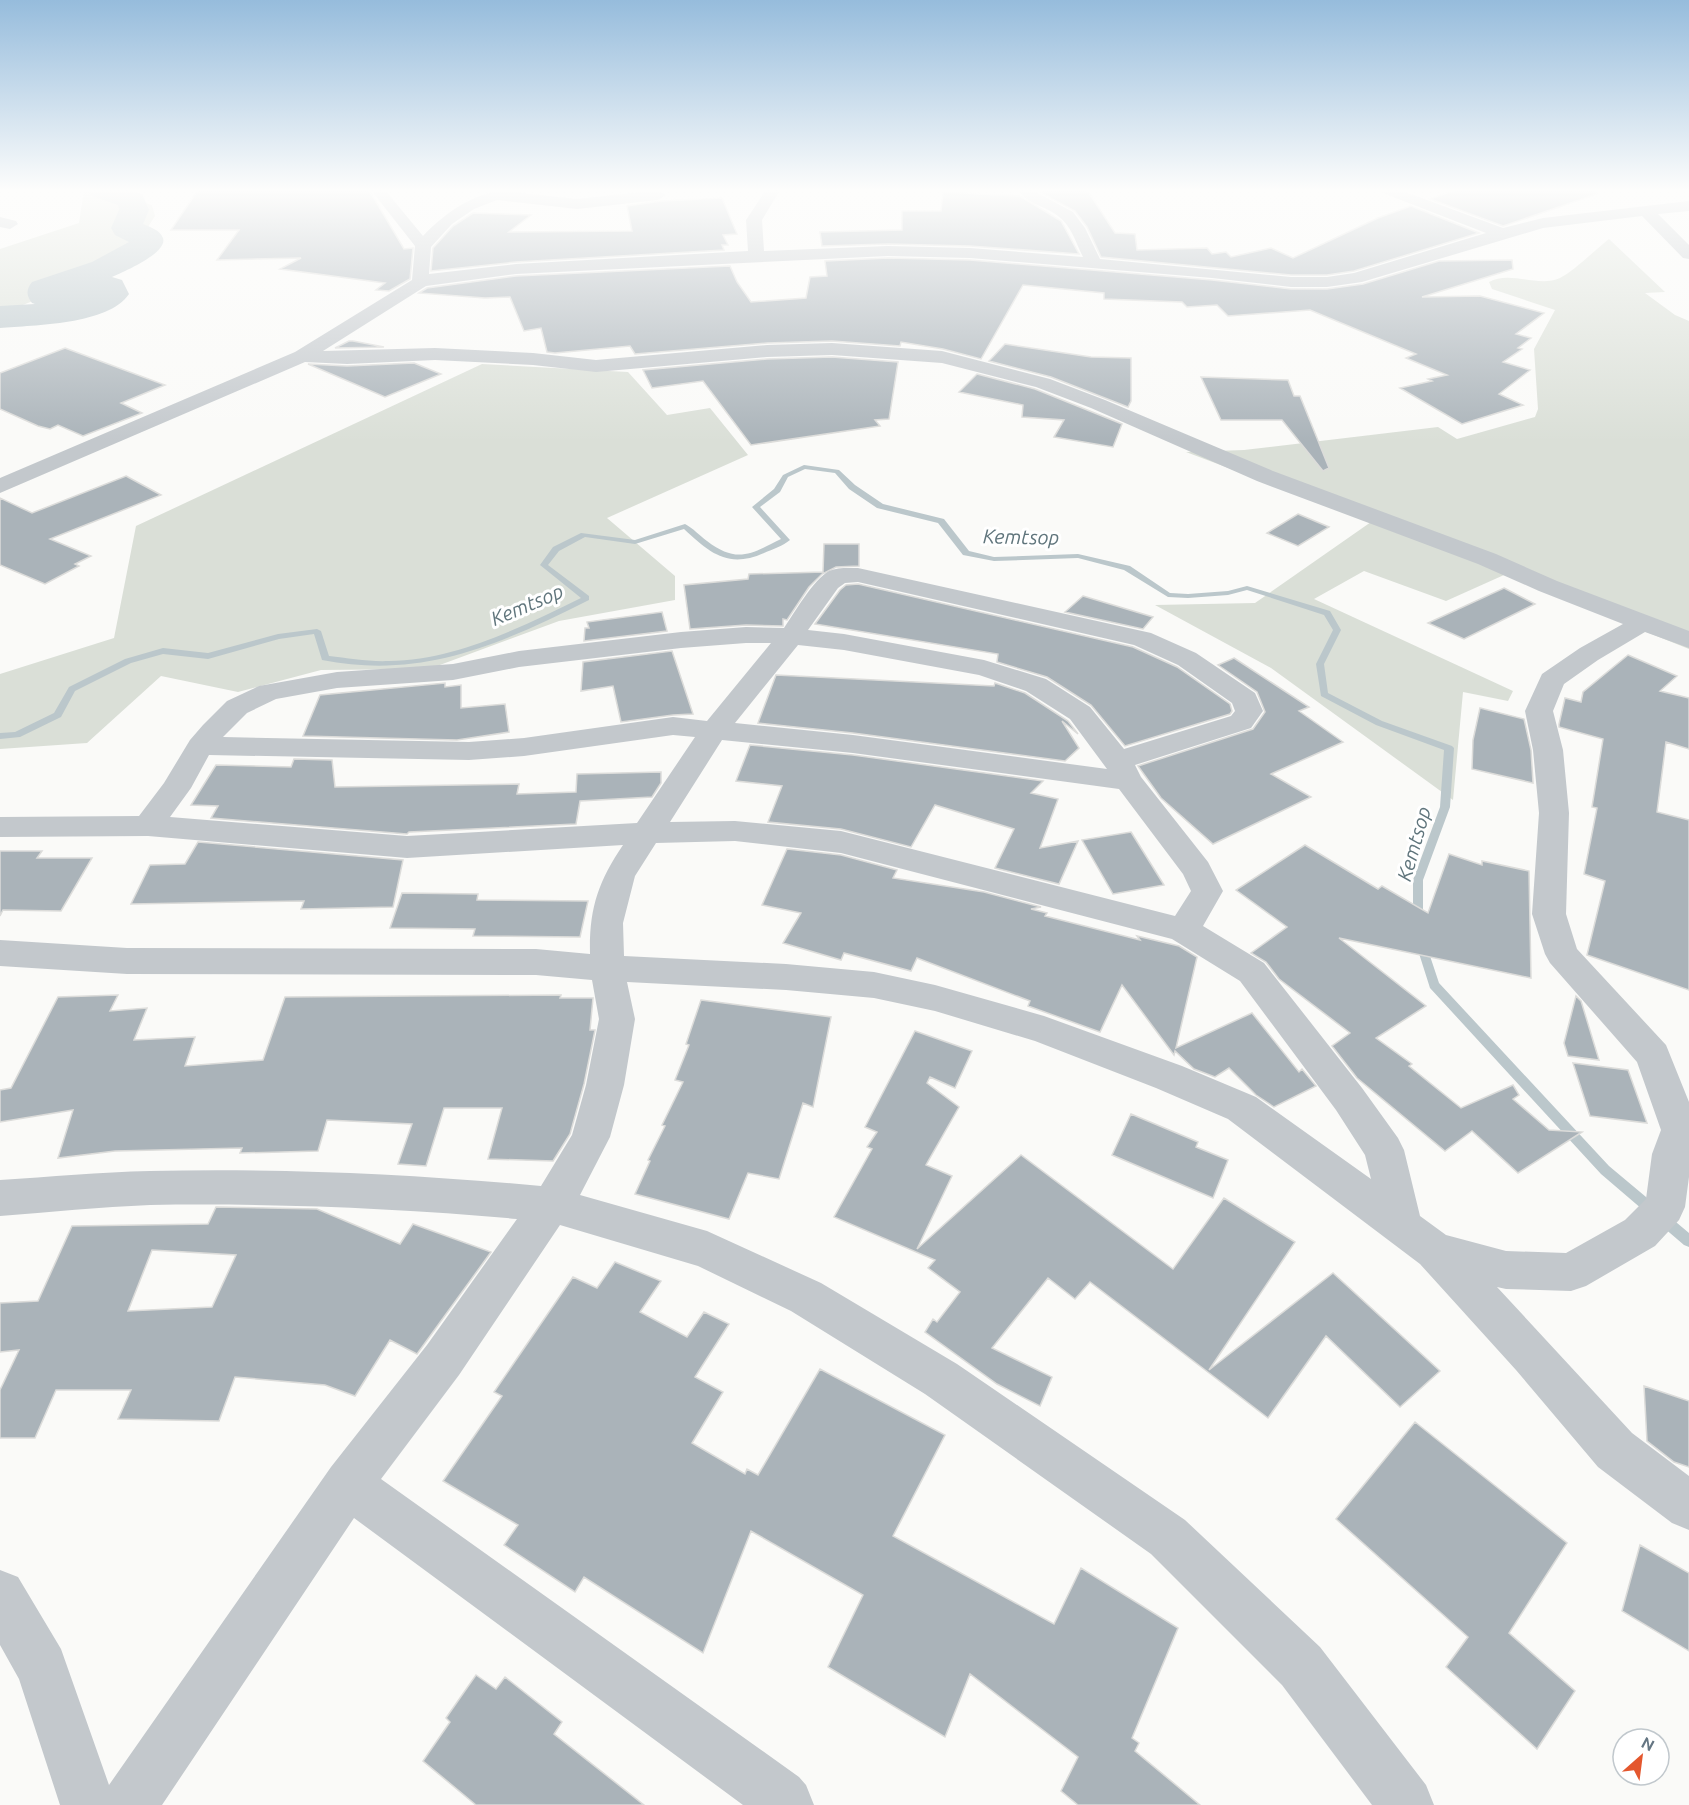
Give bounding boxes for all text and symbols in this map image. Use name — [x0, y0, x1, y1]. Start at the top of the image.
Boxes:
water label: Kemtsop — [983, 524, 1059, 549]
water label: Kemtsop — [487, 579, 566, 630]
water label: Kemtsop — [1392, 804, 1435, 884]
north arrow — [1611, 1727, 1671, 1787]
text: N — [1639, 1733, 1658, 1755]

